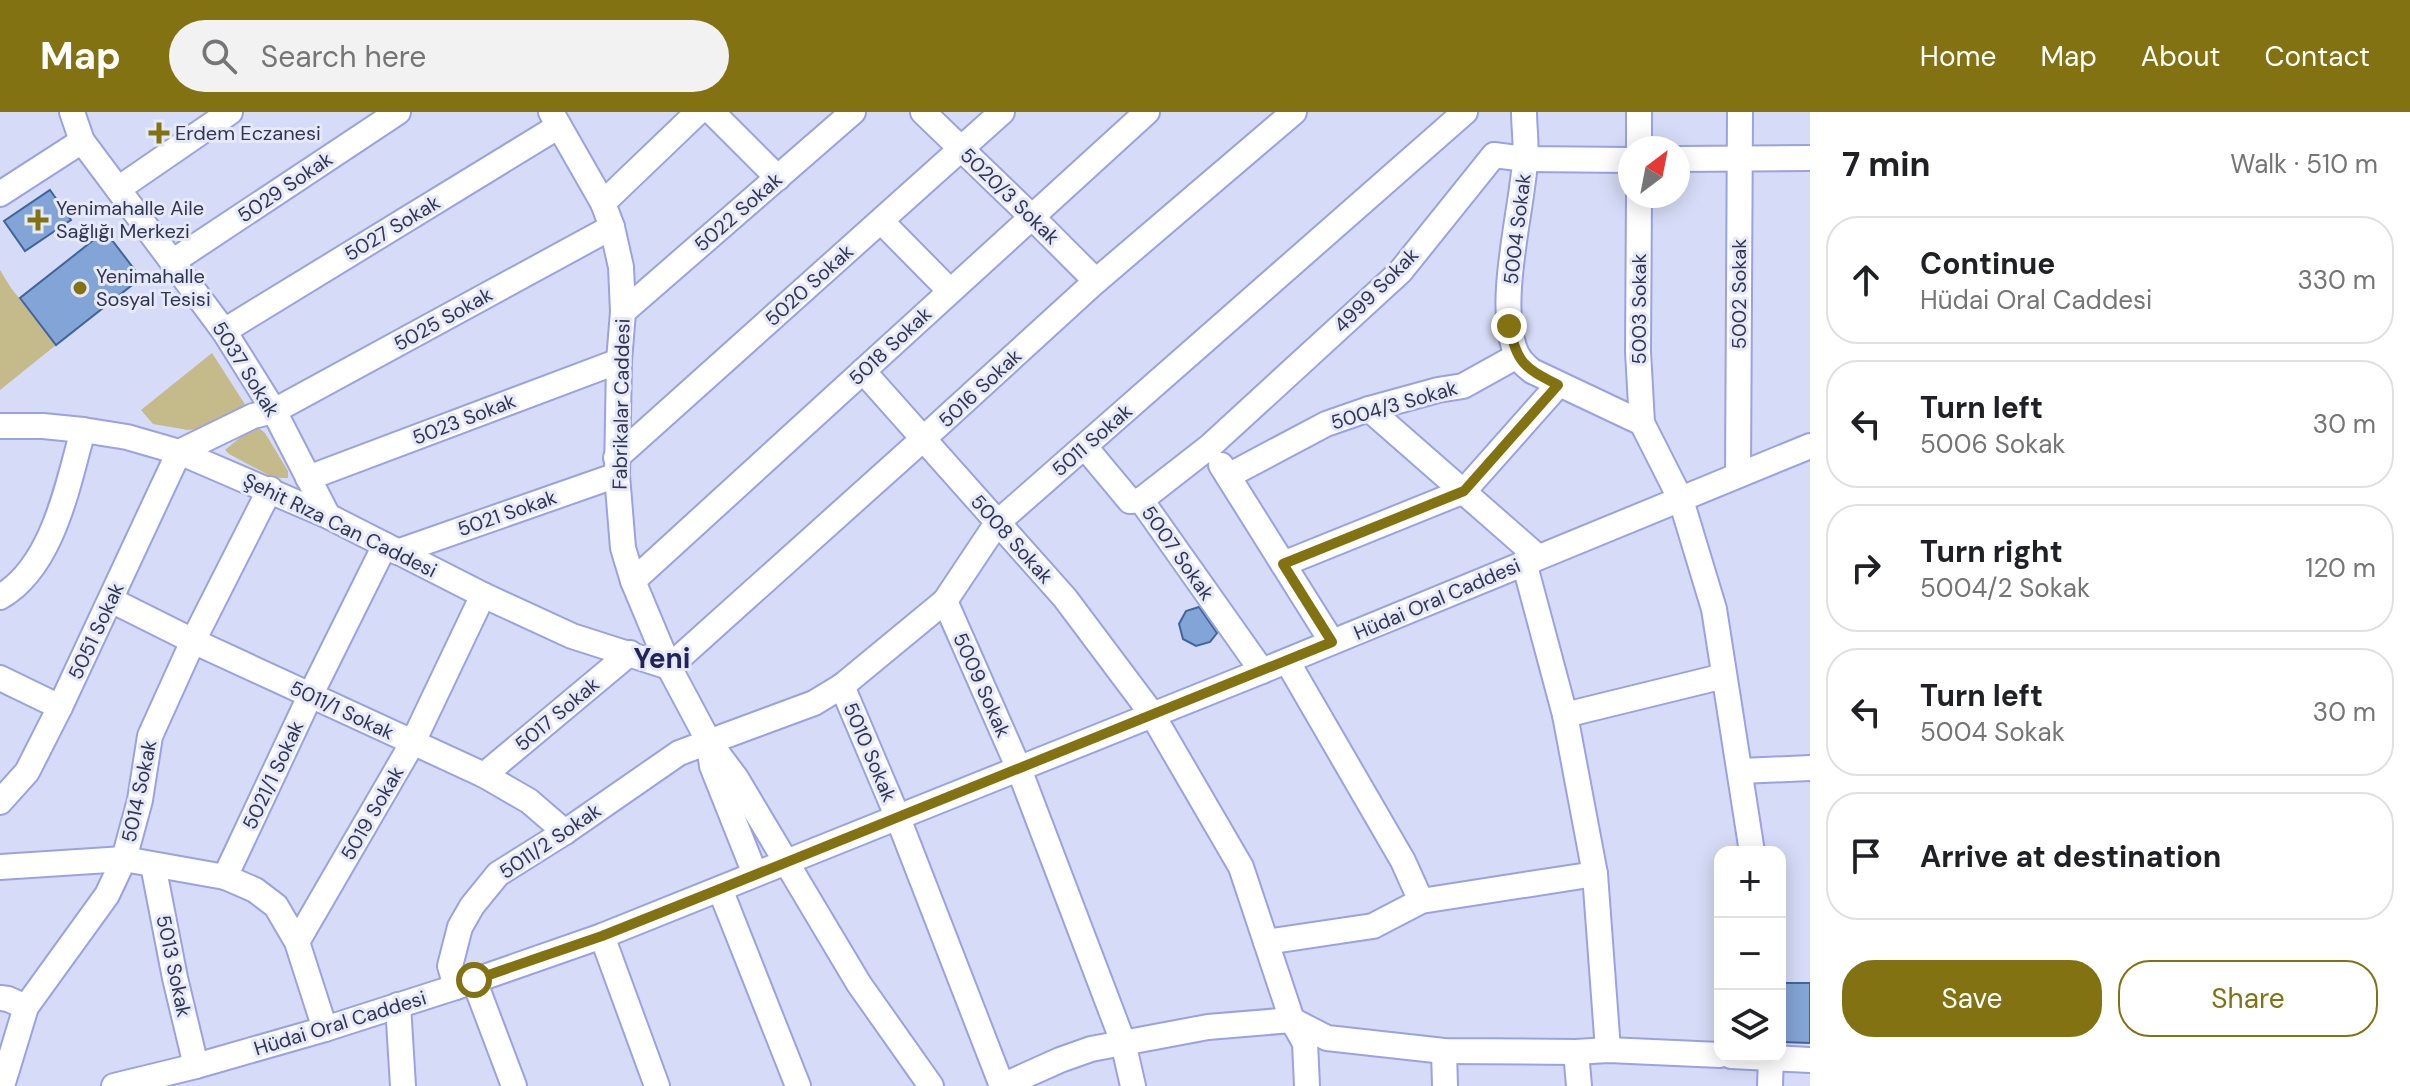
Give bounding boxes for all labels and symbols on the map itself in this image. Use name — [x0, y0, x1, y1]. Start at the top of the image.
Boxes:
place label: Erdem Eczanesi — [175, 120, 321, 146]
marker: Erdem Eczanesi — [150, 124, 168, 142]
north arrow — [1618, 136, 1690, 208]
street label: 5020/3 Sokak — [955, 142, 1065, 250]
street label: 5029 Sokak — [232, 146, 338, 228]
street label: 5022 Sokak — [689, 167, 787, 257]
street label: 5004 Sokak — [1497, 172, 1537, 286]
street label: 5027 Sokak — [339, 189, 445, 267]
place label: Yenimahalle Aile Sağlığı Merkezi — [56, 195, 204, 244]
marker: Yenimahalle Aile Sağlığı Merkezi — [27, 209, 49, 231]
street label: 5020 Sokak — [759, 238, 859, 332]
street label: 5002 Sokak — [1726, 239, 1752, 349]
street label: 4999 Sokak — [1328, 242, 1424, 338]
street label: 5003 Sokak — [1626, 253, 1652, 365]
place label: Yenimahalle Sosyal Tesisi — [96, 263, 211, 312]
marker: Yenimahalle Sosyal Tesisi — [71, 279, 89, 297]
street label: 5025 Sokak — [389, 281, 497, 357]
street label: 5018 Sokak — [843, 301, 937, 391]
route end — [1491, 308, 1527, 344]
street label: 5037 Sokak — [206, 316, 286, 422]
street label: Fabrikalar Caddesi — [607, 318, 635, 490]
street label: 5016 Sokak — [933, 343, 1027, 433]
street label: 5004/3 Sokak — [1328, 375, 1460, 435]
street label: 5023 Sokak — [409, 387, 519, 451]
street label: 5011 Sokak — [1046, 398, 1138, 482]
street label: Şehit Rıza Can Caddesi — [239, 467, 441, 583]
street label: 5021 Sokak — [454, 484, 560, 542]
street label: 5008 Sokak — [965, 489, 1059, 589]
street label: 5007 Sokak — [1136, 501, 1220, 605]
street label: Hüdai Oral Caddesi — [1350, 552, 1524, 646]
street label: 5051 Sokak — [62, 578, 130, 684]
street label: 5009 Sokak — [947, 629, 1017, 741]
district label: Yeni — [633, 640, 691, 677]
street label: 5017 Sokak — [509, 671, 605, 757]
street label: 5011/1 Sokak — [286, 675, 398, 745]
street label: 5010 Sokak — [837, 698, 903, 806]
street label: 5021/1 Sokak — [236, 716, 310, 834]
street label: 5014 Sokak — [115, 737, 163, 845]
street label: 5019 Sokak — [335, 761, 409, 865]
street label: 5011/2 Sokak — [494, 797, 606, 885]
street label: 5013 Sokak — [151, 913, 197, 1019]
route start — [456, 962, 492, 998]
street label: Hüdai Oral Caddesi — [251, 984, 429, 1062]

